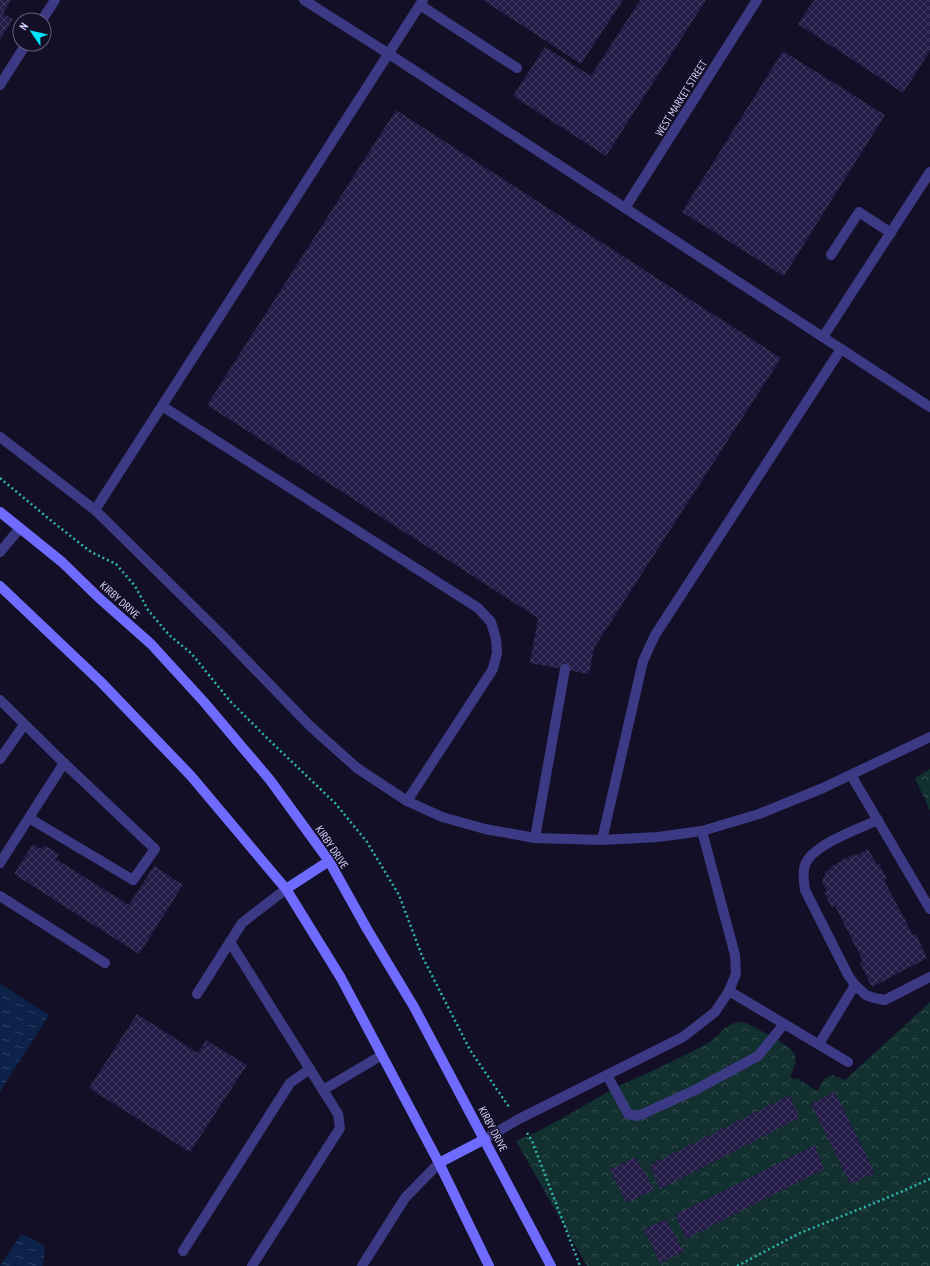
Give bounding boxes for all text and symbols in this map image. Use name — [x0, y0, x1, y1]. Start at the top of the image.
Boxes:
north arrow — [12, 12, 52, 52]
text: N — [16, 20, 31, 33]
street label: WEST MARKET STREET — [652, 57, 710, 139]
street label: KIRBY DRIVE — [97, 578, 143, 622]
street label: KIRBY DRIVE — [312, 823, 352, 871]
street label: KIRBY DRIVE — [475, 1104, 511, 1154]

